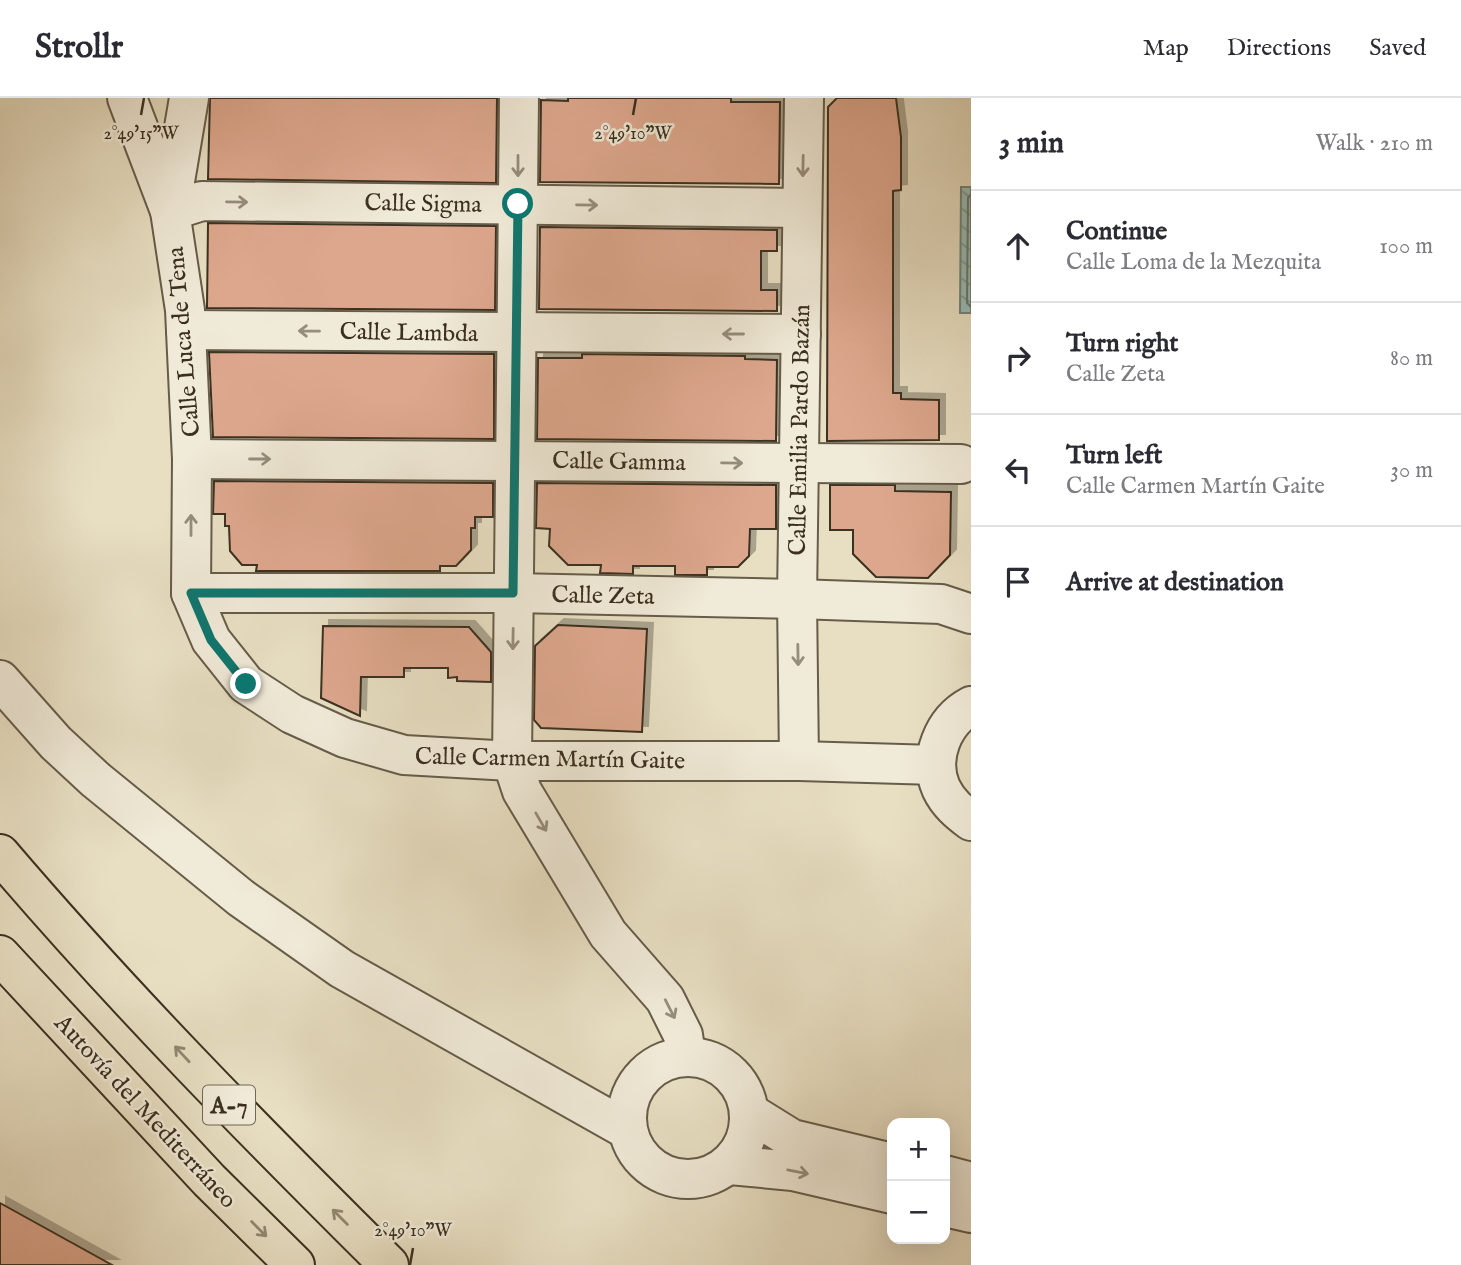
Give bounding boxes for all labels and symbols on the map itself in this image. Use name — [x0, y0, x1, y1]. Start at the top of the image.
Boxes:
text: 2°49'15"W — [103, 123, 179, 146]
text: 2°49'10"W — [594, 123, 673, 146]
one-way arrow — [511, 154, 525, 177]
one-way arrow — [796, 154, 810, 177]
street label: Calle Sigma — [364, 188, 483, 221]
route start — [502, 188, 533, 219]
one-way arrow — [225, 195, 248, 208]
one-way arrow — [575, 198, 598, 212]
street label: Calle Luca de Tena — [161, 245, 208, 438]
street label: Calle Emilia Pardo Bazán — [783, 304, 818, 556]
street label: Calle Lambda — [339, 317, 479, 350]
one-way arrow — [298, 324, 321, 338]
one-way arrow — [721, 327, 744, 341]
street label: Calle Gamma — [552, 446, 687, 479]
one-way arrow — [248, 452, 271, 466]
one-way arrow — [721, 457, 744, 470]
one-way arrow — [184, 514, 198, 537]
street label: Calle Zeta — [551, 580, 656, 613]
one-way arrow — [506, 627, 520, 650]
one-way arrow — [791, 643, 804, 666]
route end — [230, 668, 261, 699]
street label: Calle Carmen Martín Gaite — [415, 742, 685, 777]
one-way arrow — [534, 812, 548, 832]
one-way arrow — [663, 998, 677, 1019]
street label: Autovía del Mediterráneo — [46, 1008, 243, 1216]
one-way arrow — [173, 1046, 190, 1063]
road number: A-7 — [203, 1086, 255, 1124]
one-way arrow — [786, 1166, 809, 1180]
one-way arrow — [332, 1209, 349, 1226]
one-way arrow — [250, 1220, 267, 1237]
text: 2°49'10"W — [374, 1220, 453, 1243]

